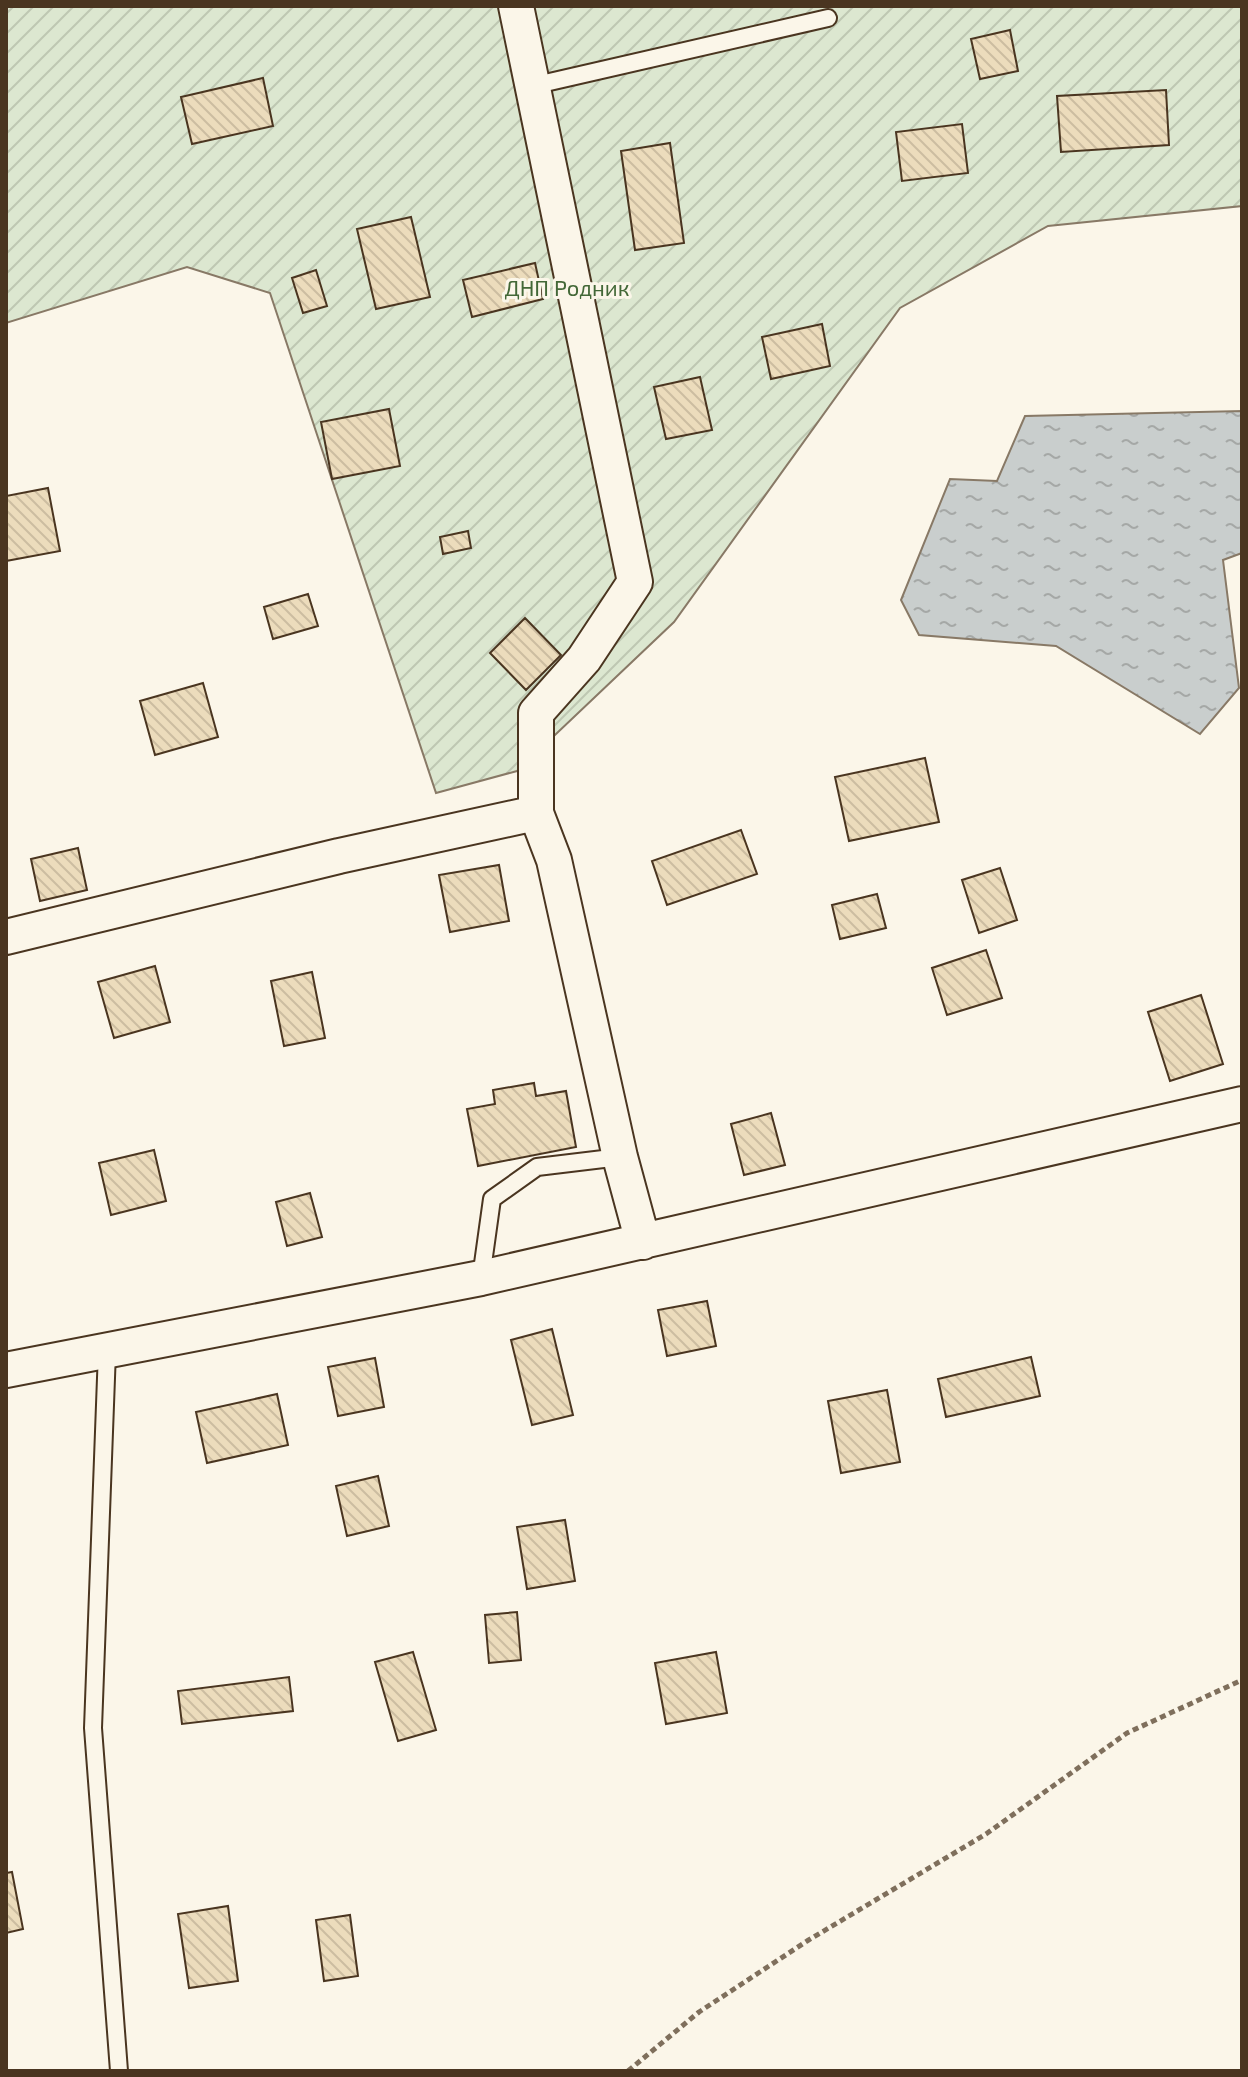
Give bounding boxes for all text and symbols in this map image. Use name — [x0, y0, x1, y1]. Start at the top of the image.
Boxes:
park label: ДНП Родник — [504, 274, 630, 300]

